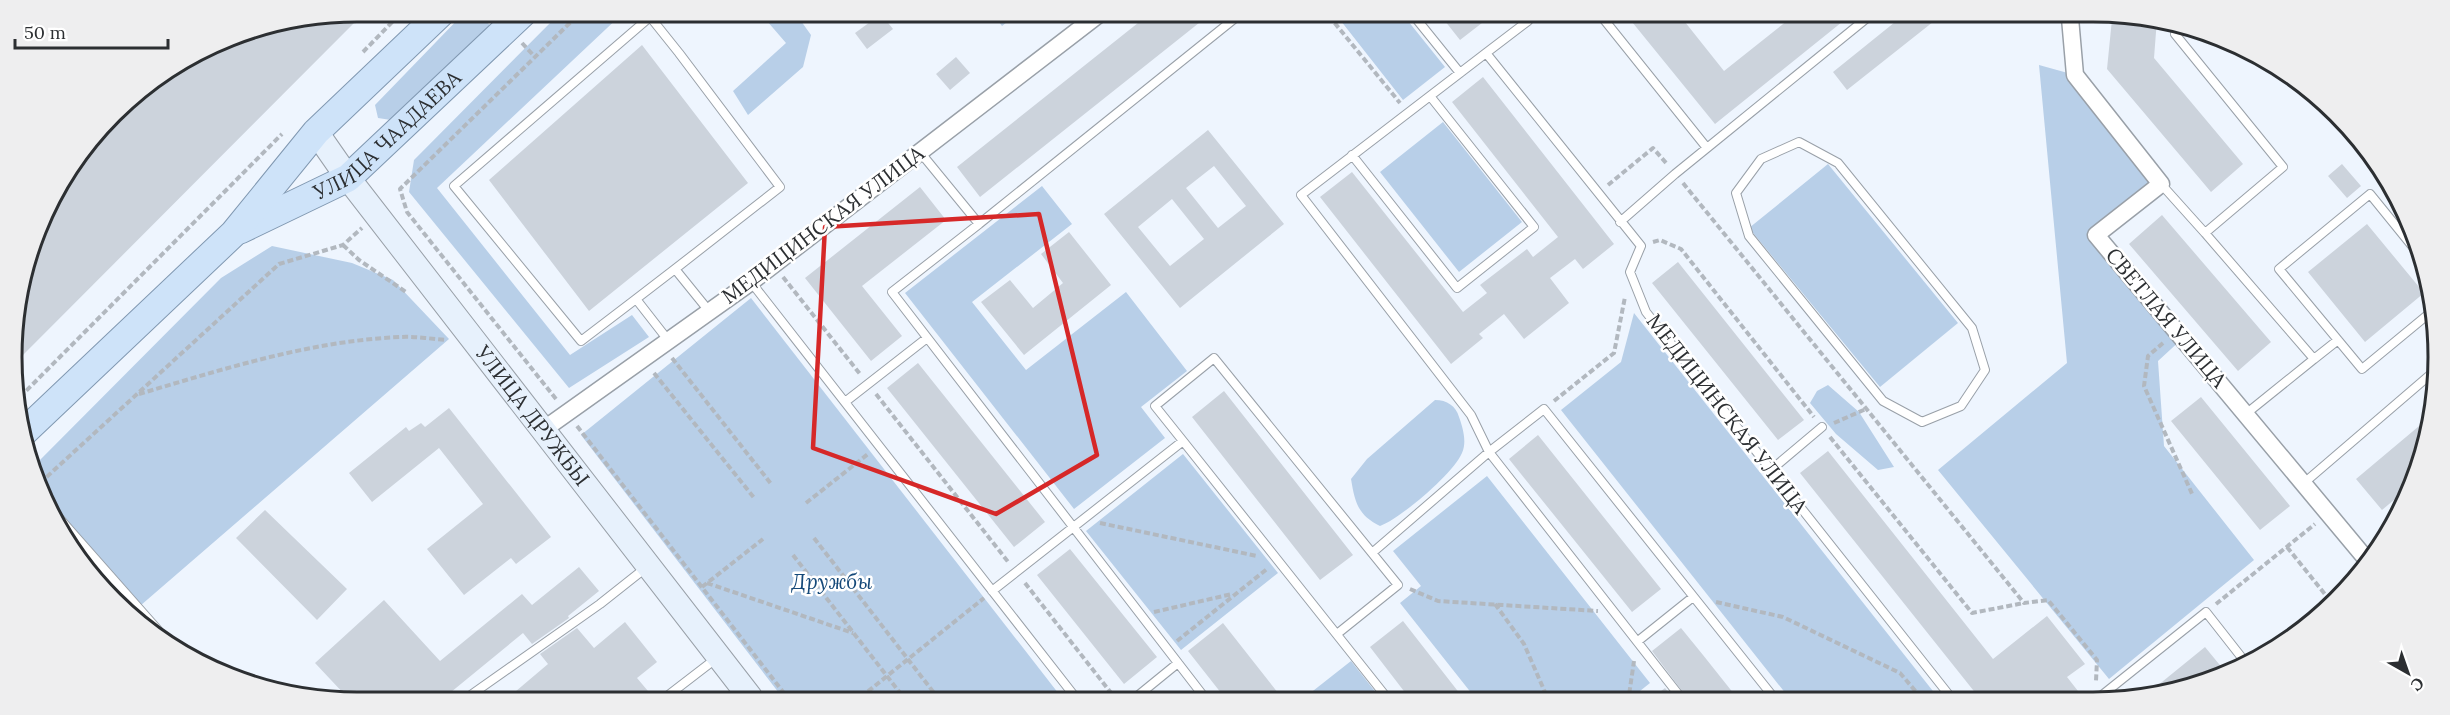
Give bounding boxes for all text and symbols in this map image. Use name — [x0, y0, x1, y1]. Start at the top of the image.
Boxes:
scale bar — [15, 12, 168, 50]
text: 50 m — [24, 21, 66, 44]
street label: УЛИЦА ЧААДАЕВА — [308, 64, 467, 206]
street label: МЕДИЦИНСКАЯ УЛИЦА — [716, 139, 930, 310]
street label: СВЕТЛАЯ УЛИЦА — [2100, 242, 2233, 394]
street label: МЕДИЦИНСКАЯ УЛИЦА — [1641, 308, 1815, 520]
street label: УЛИЦА ДРУЖБЫ — [469, 339, 596, 491]
park label: Дружбы — [791, 568, 872, 595]
north arrow — [2378, 643, 2438, 703]
text: С — [2407, 673, 2428, 696]

